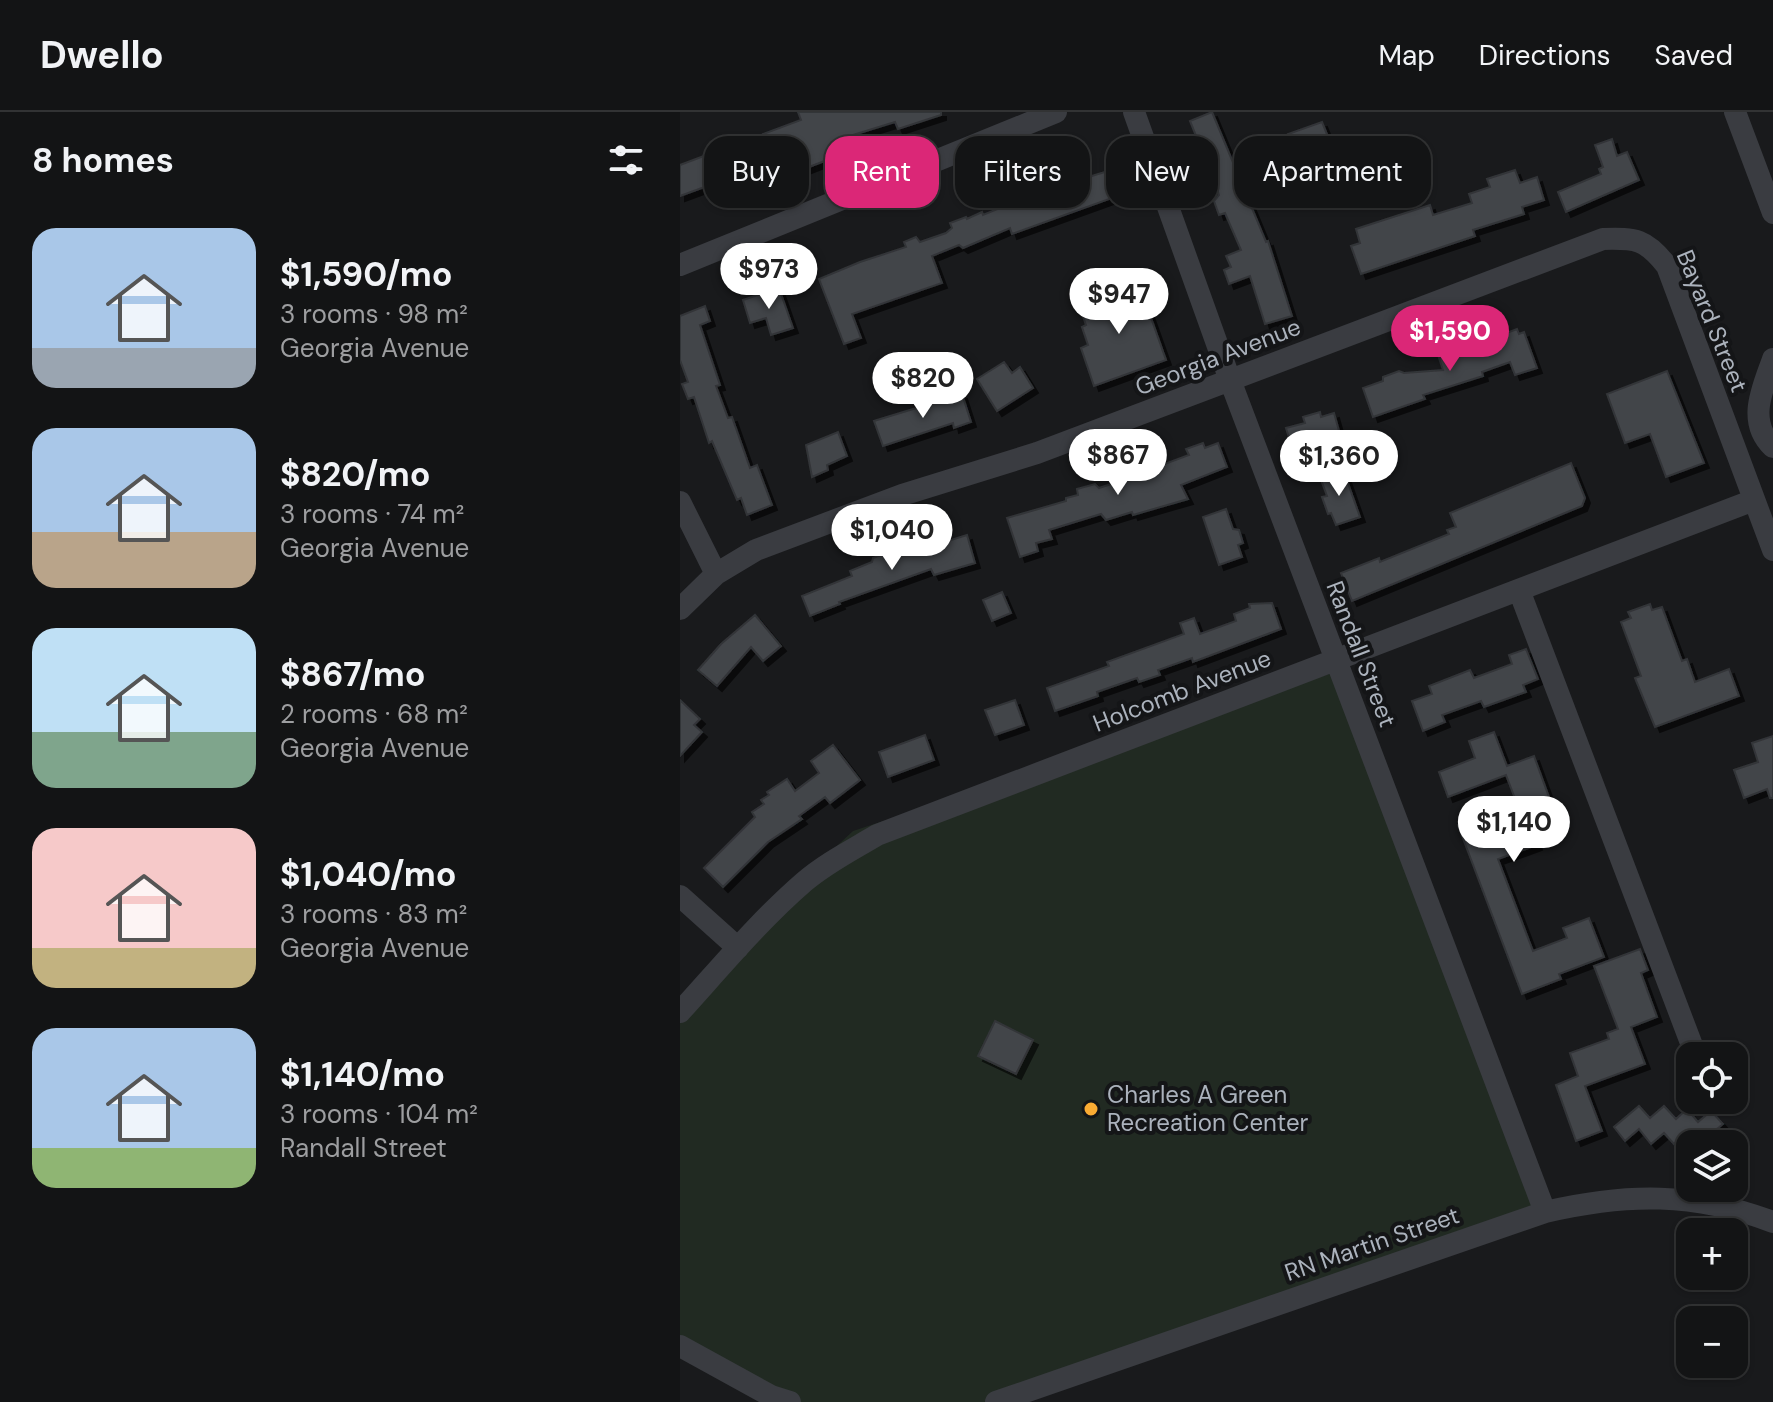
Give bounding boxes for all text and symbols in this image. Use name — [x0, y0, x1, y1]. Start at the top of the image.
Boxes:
text: Dwello — [40, 30, 164, 80]
text: Map — [1378, 37, 1435, 74]
text: Directions — [1479, 37, 1611, 74]
text: Saved — [1655, 37, 1733, 74]
chip: Buy — [704, 136, 809, 208]
chip: Rent — [825, 136, 939, 208]
chip: Filters — [955, 136, 1090, 208]
chip: New — [1106, 136, 1218, 208]
chip: Apartment — [1234, 136, 1431, 208]
text: 8 homes — [32, 138, 174, 183]
icon: filters — [604, 138, 648, 182]
pin: $973 — [722, 243, 816, 311]
street label: Bayard Street — [1670, 245, 1755, 396]
text: $1,590/mo — [280, 252, 452, 297]
text: $973 — [738, 252, 800, 286]
icon: home — [96, 260, 192, 356]
pin: $947 — [1072, 268, 1166, 336]
text: $947 — [1087, 277, 1151, 311]
text: 3 rooms · 98 m² — [280, 297, 468, 331]
pin: $1,590 — [1385, 305, 1515, 373]
street label: Georgia Avenue — [1131, 311, 1305, 402]
text: $1,590 — [1409, 314, 1491, 348]
text: Georgia Avenue — [280, 331, 469, 365]
pin: $820 — [876, 352, 970, 420]
text: $820 — [890, 361, 956, 395]
pin: $867 — [1071, 429, 1165, 497]
pin: $1,360 — [1274, 430, 1404, 498]
text: $867 — [1087, 438, 1149, 472]
text: $1,360 — [1298, 439, 1380, 473]
text: $820/mo — [280, 452, 430, 497]
icon: home — [96, 460, 192, 556]
text: 3 rooms · 74 m² — [280, 497, 464, 531]
pin: $1,040 — [827, 504, 957, 572]
text: $1,040 — [849, 513, 935, 547]
text: Georgia Avenue — [280, 531, 469, 565]
street label: Randall Street — [1319, 576, 1404, 731]
street label: Holcomb Avenue — [1088, 642, 1275, 739]
text: $867/mo — [280, 652, 426, 697]
icon: home — [96, 660, 192, 756]
text: 2 rooms · 68 m² — [280, 697, 468, 731]
text: Georgia Avenue — [280, 731, 469, 765]
pin: $1,140 — [1449, 796, 1579, 864]
text: $1,140 — [1476, 805, 1552, 839]
text: $1,040/mo — [280, 852, 457, 897]
icon: home — [96, 860, 192, 956]
text: 3 rooms · 83 m² — [280, 897, 467, 931]
text: Georgia Avenue — [280, 931, 469, 965]
map controls — [1676, 1042, 1748, 1378]
button: locate — [1676, 1042, 1748, 1114]
text: $1,140/mo — [280, 1052, 445, 1097]
icon: home — [96, 1060, 192, 1156]
place label: Charles A Green Recreation Center — [1107, 1079, 1309, 1138]
text: 3 rooms · 104 m² — [280, 1097, 478, 1131]
marker: Charles A Green Recreation Center — [1082, 1100, 1100, 1118]
button: layers — [1676, 1130, 1748, 1202]
text: Randall Street — [280, 1131, 447, 1165]
street label: RN Martin Street — [1280, 1199, 1463, 1288]
button: + — [1676, 1218, 1748, 1290]
button: − — [1676, 1306, 1748, 1378]

